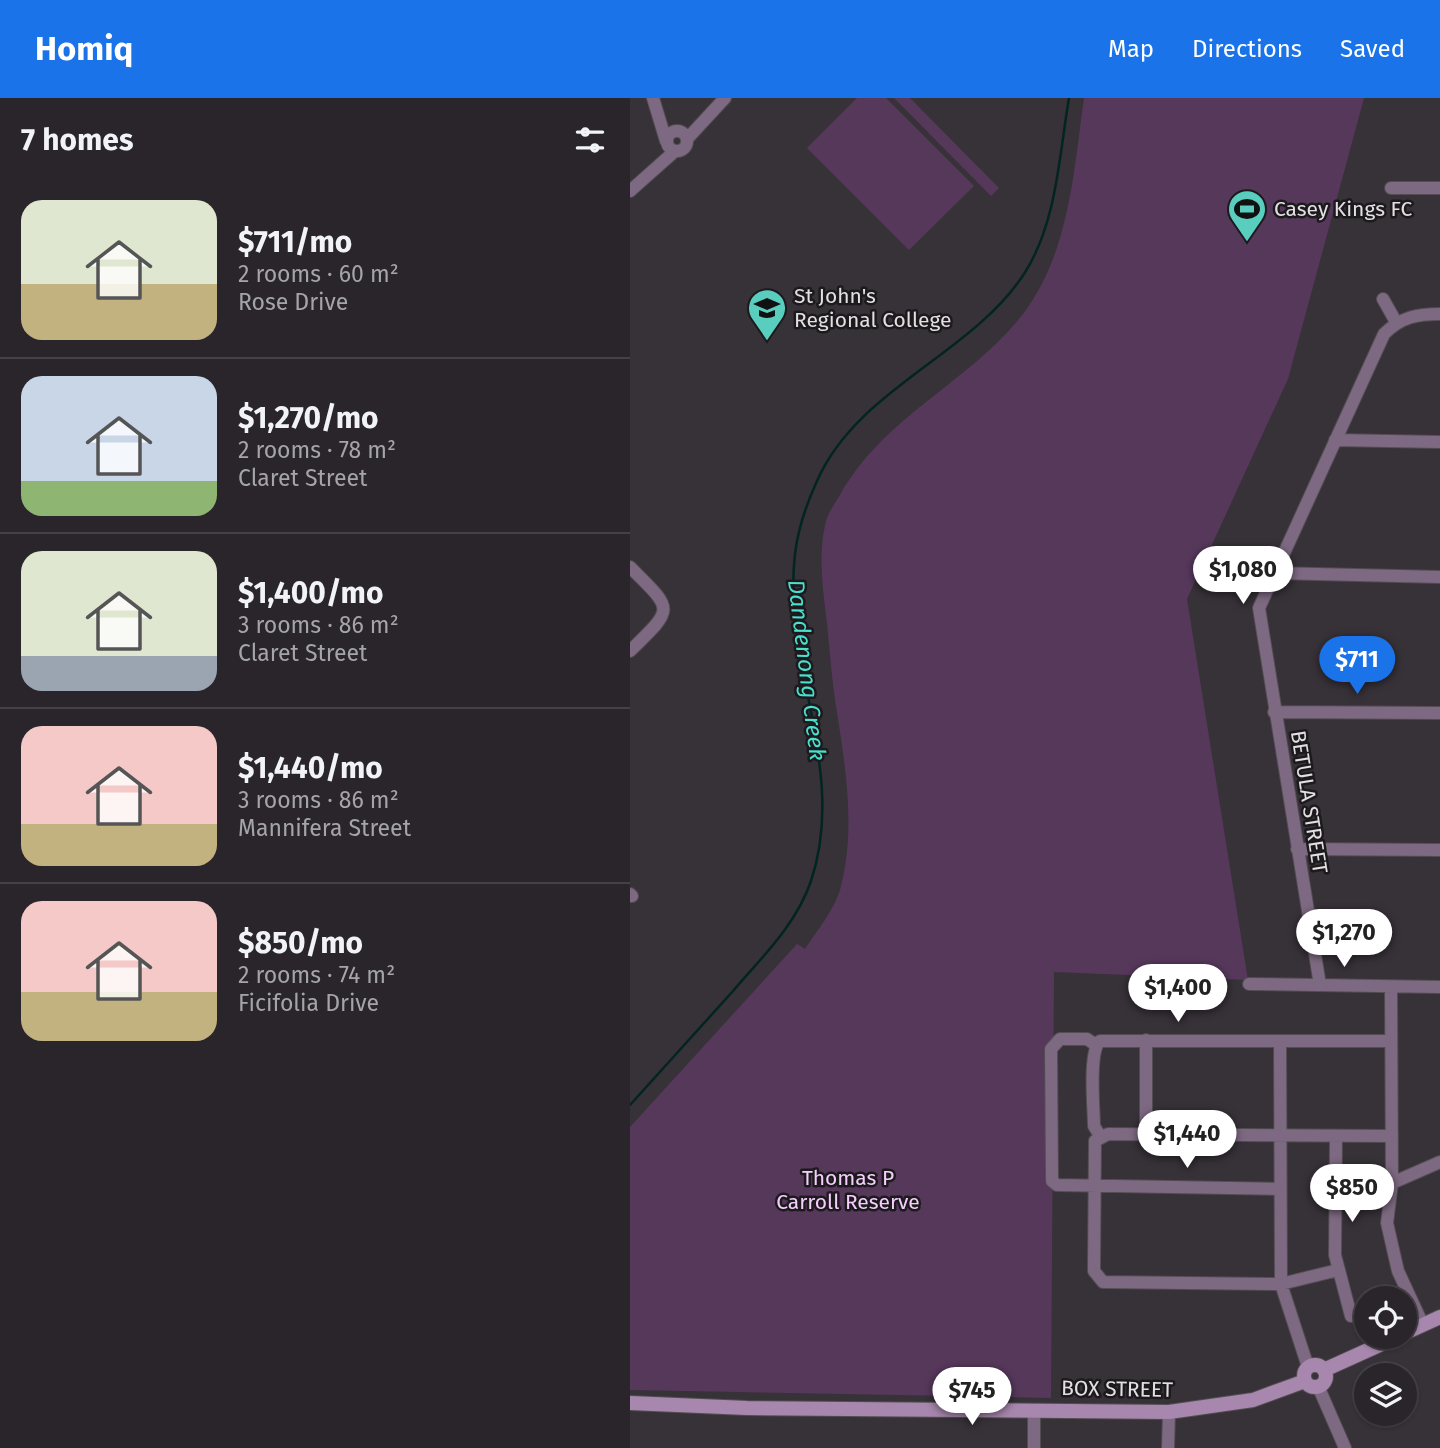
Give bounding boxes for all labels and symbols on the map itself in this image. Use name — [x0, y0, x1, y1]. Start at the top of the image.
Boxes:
sports icon: Casey Kings FC — [1226, 188, 1268, 243]
place label: Casey Kings FC — [1274, 196, 1413, 222]
place label: St John's Regional College — [794, 283, 951, 333]
school or university icon: St John's Regional College — [746, 287, 788, 342]
pin: $1,080 — [1186, 546, 1300, 606]
water label: Dandenong Creek — [782, 578, 832, 762]
pin: $711 — [1316, 636, 1398, 696]
street label: BETULA STREET — [1285, 729, 1333, 876]
pin: $1,270 — [1287, 910, 1401, 969]
pin: $1,400 — [1121, 964, 1235, 1024]
pin: $1,440 — [1130, 1110, 1244, 1170]
pin: $850 — [1311, 1164, 1393, 1224]
park label: Thomas P Carroll Reserve — [776, 1165, 920, 1215]
pin: $745 — [931, 1368, 1013, 1427]
street label: BOX STREET — [1061, 1375, 1173, 1403]

